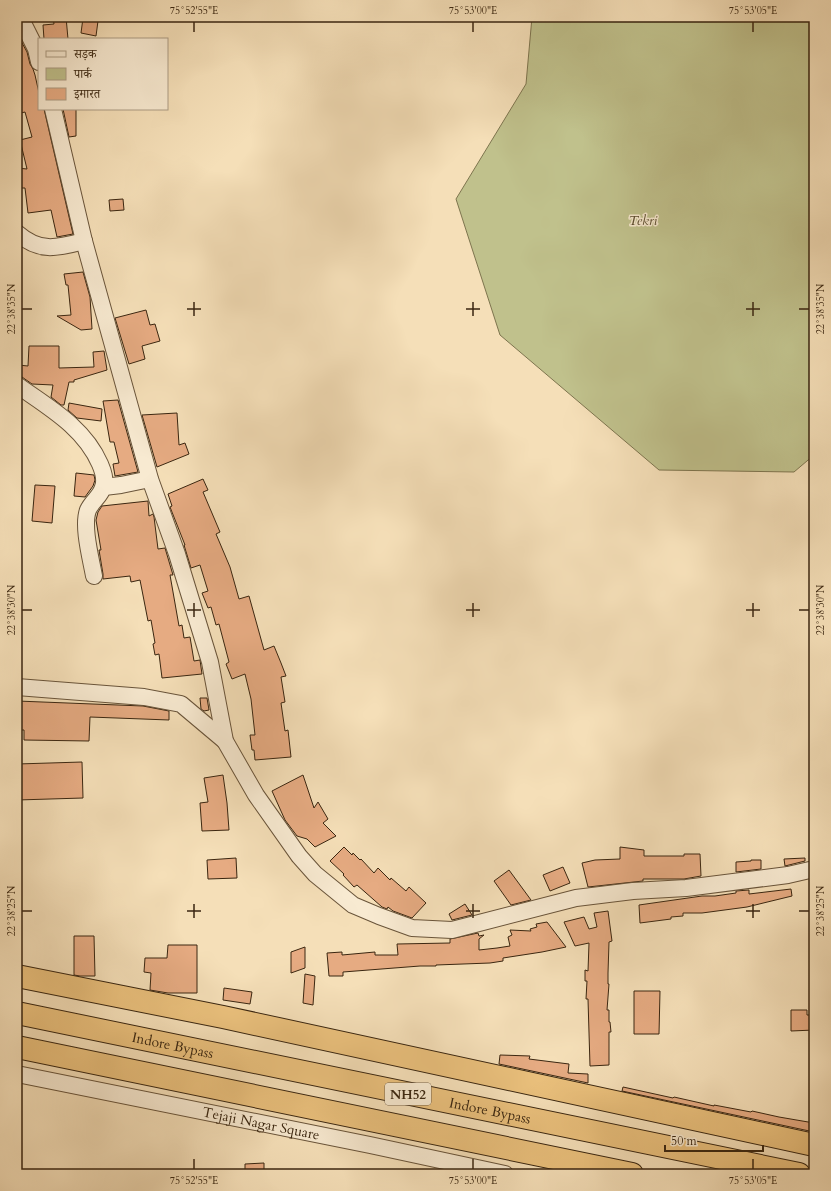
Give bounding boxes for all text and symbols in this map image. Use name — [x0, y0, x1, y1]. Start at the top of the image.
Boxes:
text: 75°52'55"E — [170, 4, 218, 18]
text: 75°53'00"E — [449, 4, 497, 18]
text: 75°53'05"E — [729, 4, 777, 18]
legend — [38, 38, 168, 110]
text: सड़क — [73, 46, 98, 62]
text: पार्क — [73, 66, 93, 82]
text: इमारत — [73, 86, 101, 102]
park label: Tekri — [629, 211, 658, 230]
text: 22°38'35"N — [5, 283, 19, 334]
text: 22°38'35"N — [814, 283, 828, 334]
text: 22°38'30"N — [5, 584, 19, 635]
text: 22°38'30"N — [814, 584, 828, 635]
text: 22°38'25"N — [5, 885, 19, 936]
text: 22°38'25"N — [814, 885, 828, 936]
street label: Indore Bypass — [130, 1028, 215, 1063]
road number: NH52 — [385, 1083, 431, 1105]
street label: Indore Bypass — [447, 1093, 533, 1129]
street label: Tejaji Nagar Square — [201, 1103, 321, 1145]
scale bar — [665, 1127, 763, 1153]
text: 50 m — [671, 1133, 698, 1149]
text: 75°52'55"E — [170, 1174, 218, 1188]
text: 75°53'00"E — [449, 1174, 497, 1188]
text: 75°53'05"E — [729, 1174, 777, 1188]

